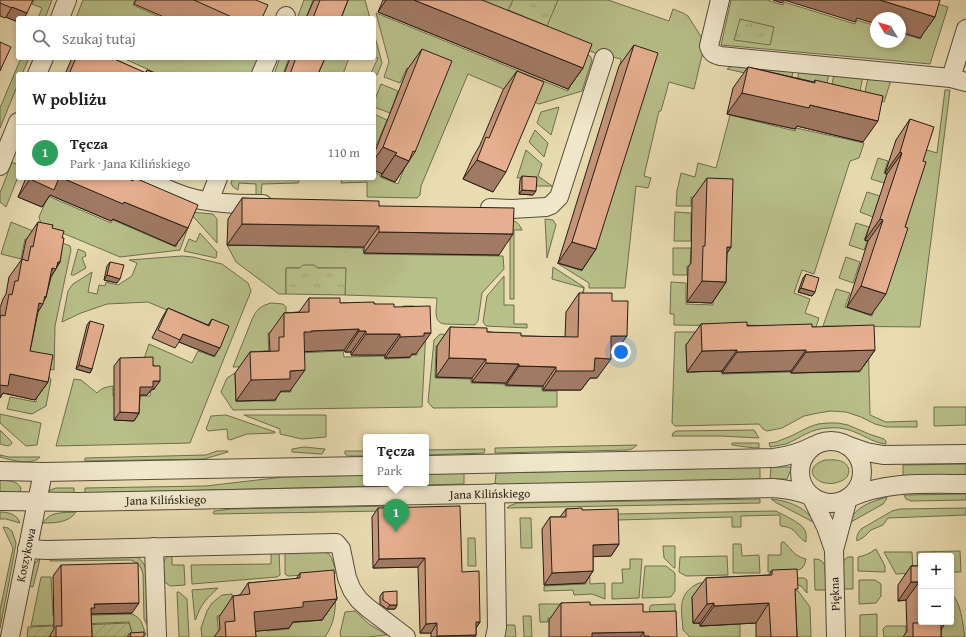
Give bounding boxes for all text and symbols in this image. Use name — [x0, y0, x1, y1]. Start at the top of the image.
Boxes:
north arrow — [870, 12, 906, 48]
search box — [16, 16, 376, 60]
icon: search — [30, 27, 52, 49]
text: Szukaj tutaj — [62, 28, 136, 49]
text: W pobliżu — [32, 86, 107, 111]
text: Tęcza — [70, 133, 108, 154]
text: 1 — [42, 143, 48, 162]
text: 110 m — [328, 143, 360, 162]
text: Park · Jana Kilińskiego — [70, 154, 190, 173]
your location — [611, 342, 631, 362]
popup — [363, 434, 429, 486]
text: Tęcza — [377, 440, 415, 461]
text: Park — [377, 461, 402, 480]
street label: Jana Kilińskiego — [448, 484, 530, 503]
street label: Jana Kilińskiego — [124, 490, 206, 509]
pin: 1 — [383, 499, 409, 532]
street label: Koszykowa — [11, 526, 40, 584]
map controls — [918, 553, 954, 625]
button: + — [918, 553, 954, 589]
street label: Piękna — [825, 576, 844, 611]
button: − — [918, 589, 954, 625]

